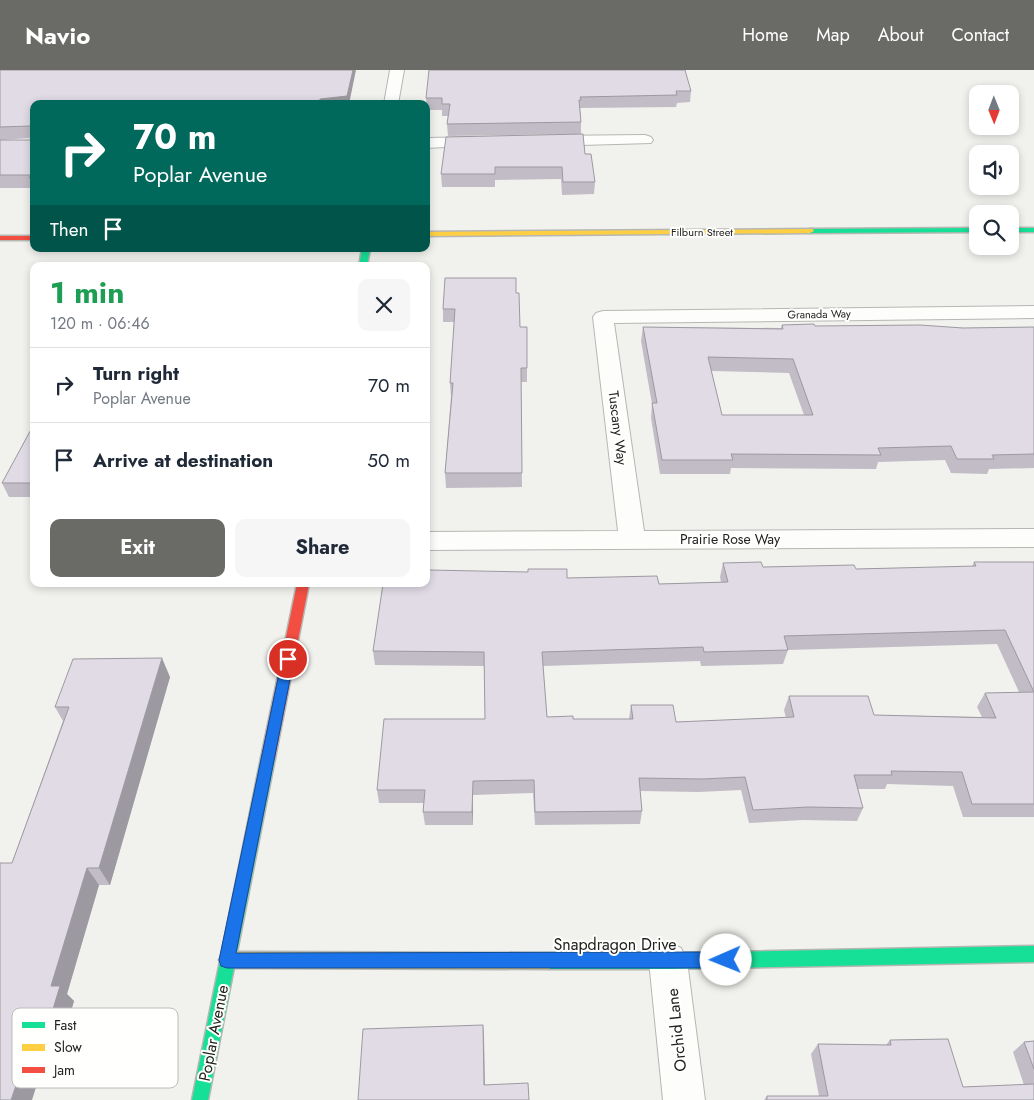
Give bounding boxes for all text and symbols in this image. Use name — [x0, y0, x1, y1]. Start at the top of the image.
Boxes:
text: Navio — [25, 18, 90, 53]
text: Home — [742, 22, 788, 48]
text: Map — [816, 22, 850, 48]
text: About — [878, 22, 923, 48]
text: Contact — [951, 22, 1009, 48]
north arrow — [969, 85, 1019, 135]
map controls — [969, 85, 1019, 255]
text: 70 m — [133, 112, 216, 162]
icon: right — [50, 120, 115, 185]
button: sound — [969, 145, 1019, 195]
text: Poplar Avenue — [133, 158, 267, 190]
button: search — [969, 205, 1019, 255]
icon: arrive — [99, 215, 127, 243]
text: Then — [50, 216, 89, 243]
street label: Filburn Street — [671, 224, 733, 240]
text: 1 min — [50, 271, 124, 314]
button: close — [358, 279, 410, 331]
street label: Granada Way — [787, 305, 851, 323]
text: 120 m · 06:46 — [50, 312, 150, 335]
text: Turn right — [93, 360, 179, 387]
icon: right — [50, 371, 78, 399]
text: 70 m — [368, 372, 410, 399]
text: Poplar Avenue — [93, 387, 191, 410]
street label: Tuscany Way — [604, 390, 633, 467]
icon: arrive — [50, 446, 78, 474]
text: Arrive at destination — [93, 447, 273, 474]
text: 50 m — [367, 447, 410, 474]
button: Exit — [50, 519, 225, 577]
button: Share — [235, 519, 410, 577]
street label: Prairie Rose Way — [680, 529, 781, 549]
pin — [267, 638, 309, 680]
icon: arrive — [274, 645, 302, 673]
street label: Snapdragon Drive — [554, 933, 676, 956]
position arrow — [699, 933, 751, 985]
street label: Poplar Avenue — [193, 983, 234, 1083]
street label: Orchid Lane — [661, 987, 692, 1073]
legend — [12, 1008, 178, 1088]
text: Fast — [54, 1015, 77, 1035]
text: Slow — [54, 1037, 82, 1057]
text: Jam — [52, 1060, 75, 1080]

